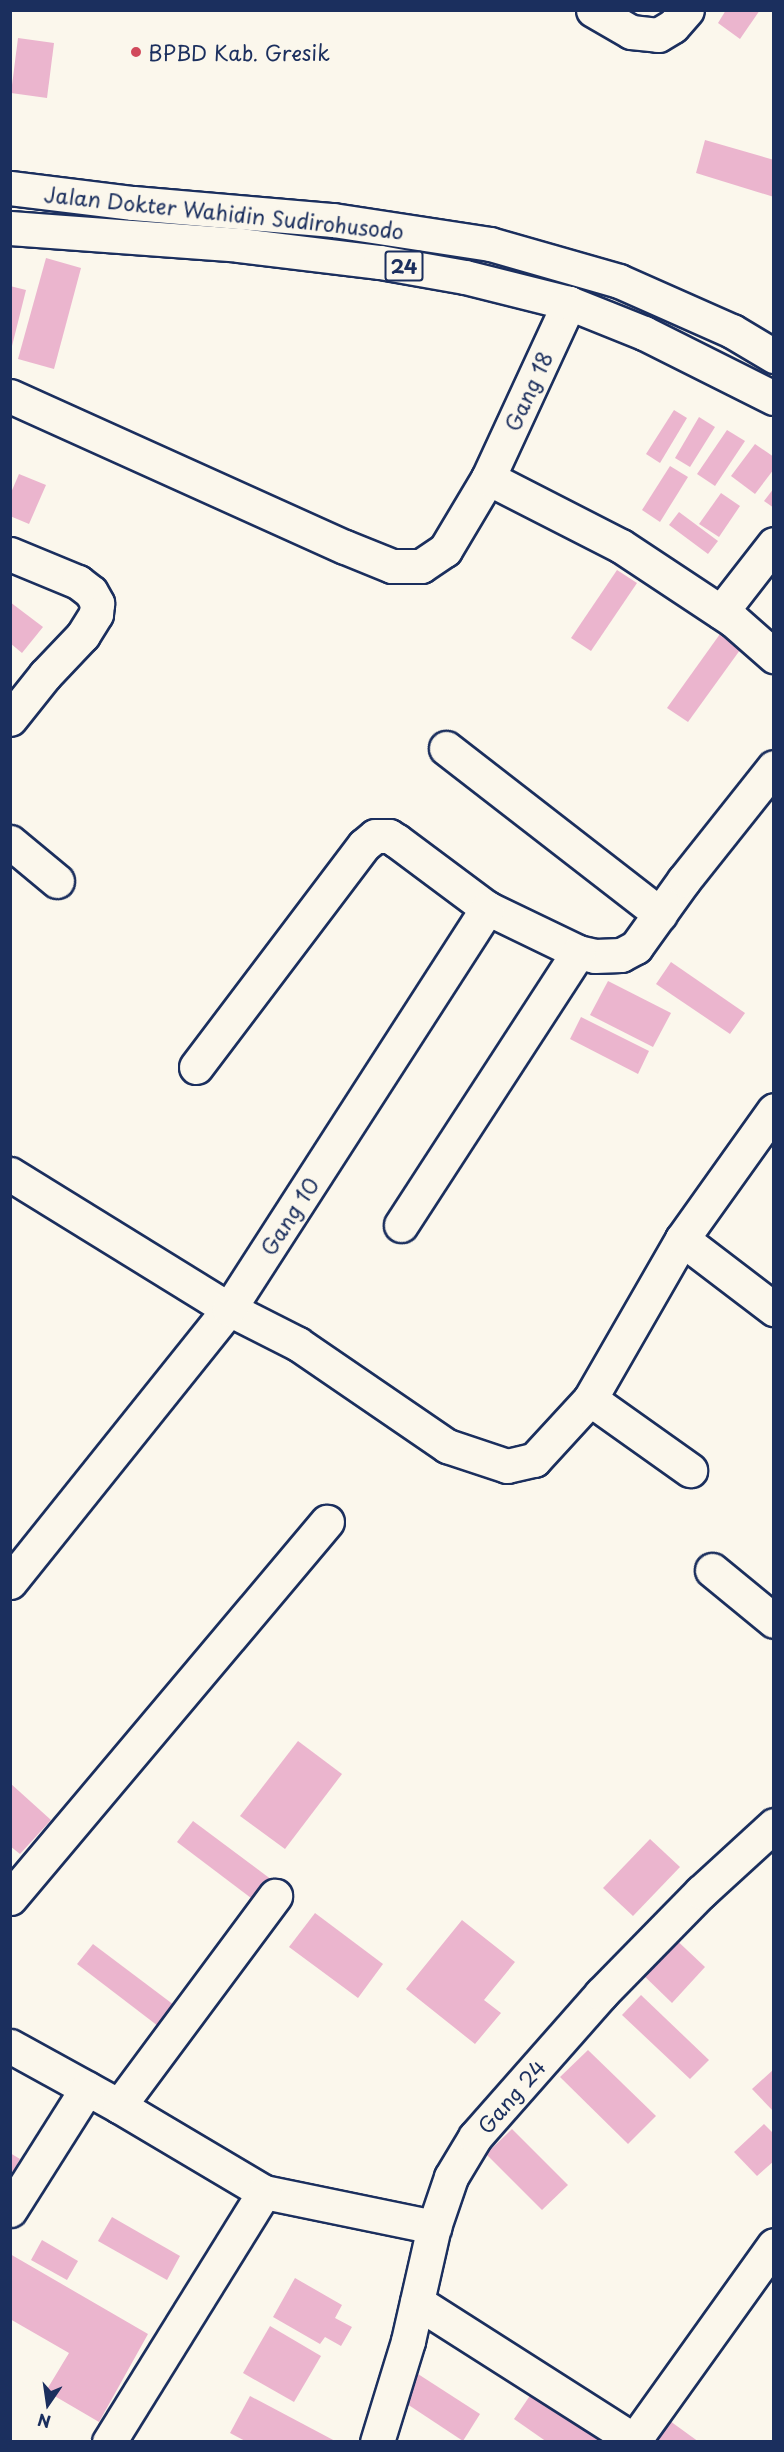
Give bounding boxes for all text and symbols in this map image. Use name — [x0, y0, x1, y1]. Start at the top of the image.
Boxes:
place label: BPBD Kab. Gresik — [148, 39, 329, 65]
marker: BPBD Kab. Gresik — [129, 45, 143, 59]
street label: Jalan Dokter Wahidin Sudirohusodo — [43, 181, 405, 243]
road number: 24 — [384, 249, 424, 283]
street label: Gang 18 — [499, 348, 557, 434]
street label: Gang 10 — [255, 1173, 323, 1259]
street label: Gang 24 — [472, 2054, 550, 2138]
north arrow — [18, 2374, 78, 2434]
text: N — [35, 2408, 53, 2435]

